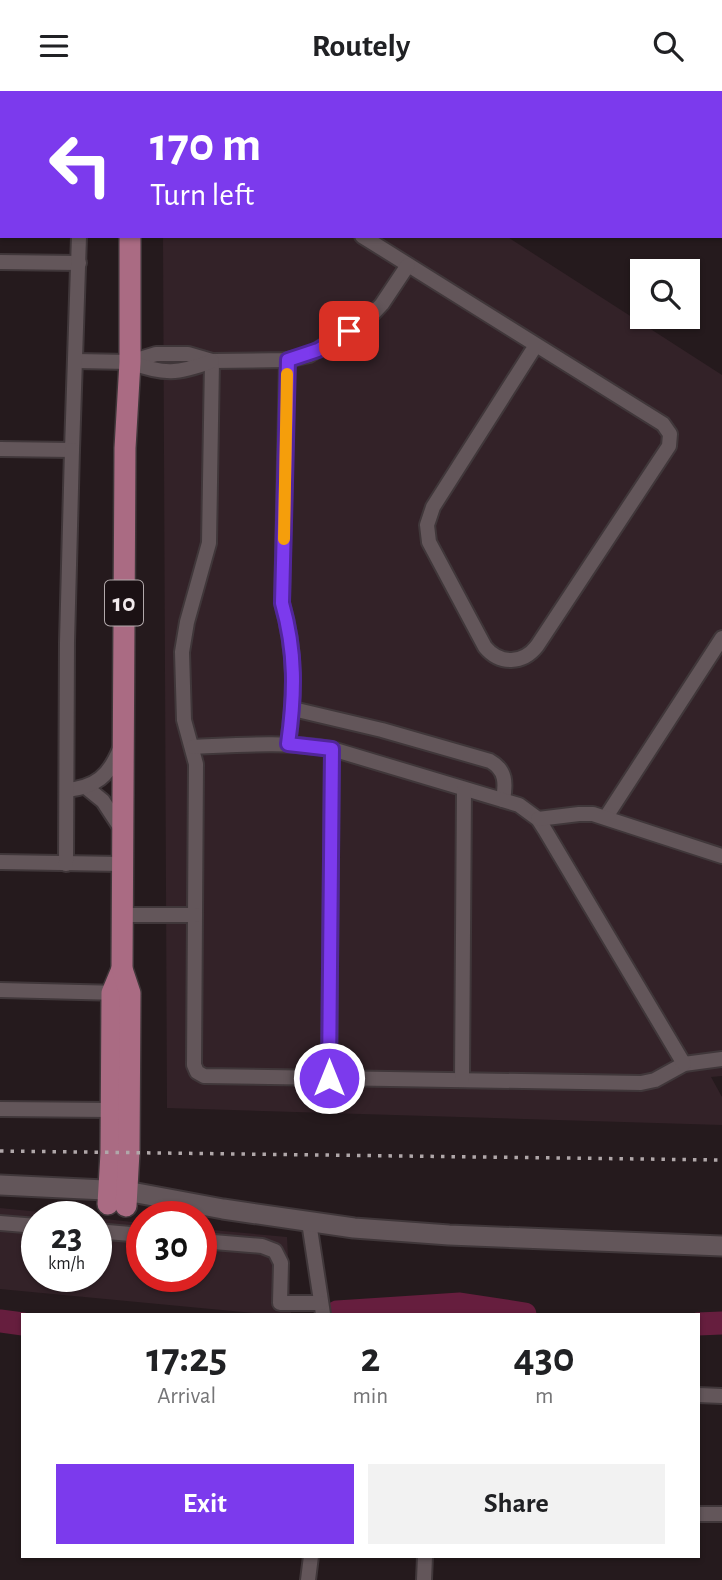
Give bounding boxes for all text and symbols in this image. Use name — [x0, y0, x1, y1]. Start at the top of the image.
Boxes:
icon: menu — [35, 27, 73, 65]
icon: search — [649, 27, 687, 65]
text: Routely — [312, 30, 410, 62]
icon: left — [35, 119, 126, 210]
text: 170 m — [150, 121, 261, 170]
text: Turn left — [150, 179, 254, 211]
map controls — [630, 259, 700, 329]
button: search — [630, 259, 700, 329]
pin — [319, 301, 379, 361]
icon: arrive — [330, 312, 368, 350]
road number: 10 — [105, 581, 143, 625]
position arrow — [292, 1041, 366, 1115]
speed limit sign: 30 — [126, 1201, 217, 1292]
text: 23 — [51, 1220, 82, 1255]
text: km/h — [48, 1255, 85, 1273]
text: 17:25 — [146, 1337, 227, 1379]
text: 2 — [360, 1337, 380, 1379]
text: 430 — [514, 1337, 575, 1379]
text: Arrival — [157, 1385, 216, 1408]
text: min — [352, 1385, 388, 1408]
text: m — [535, 1385, 553, 1408]
button: Exit — [56, 1464, 354, 1544]
button: Share — [368, 1464, 665, 1544]

